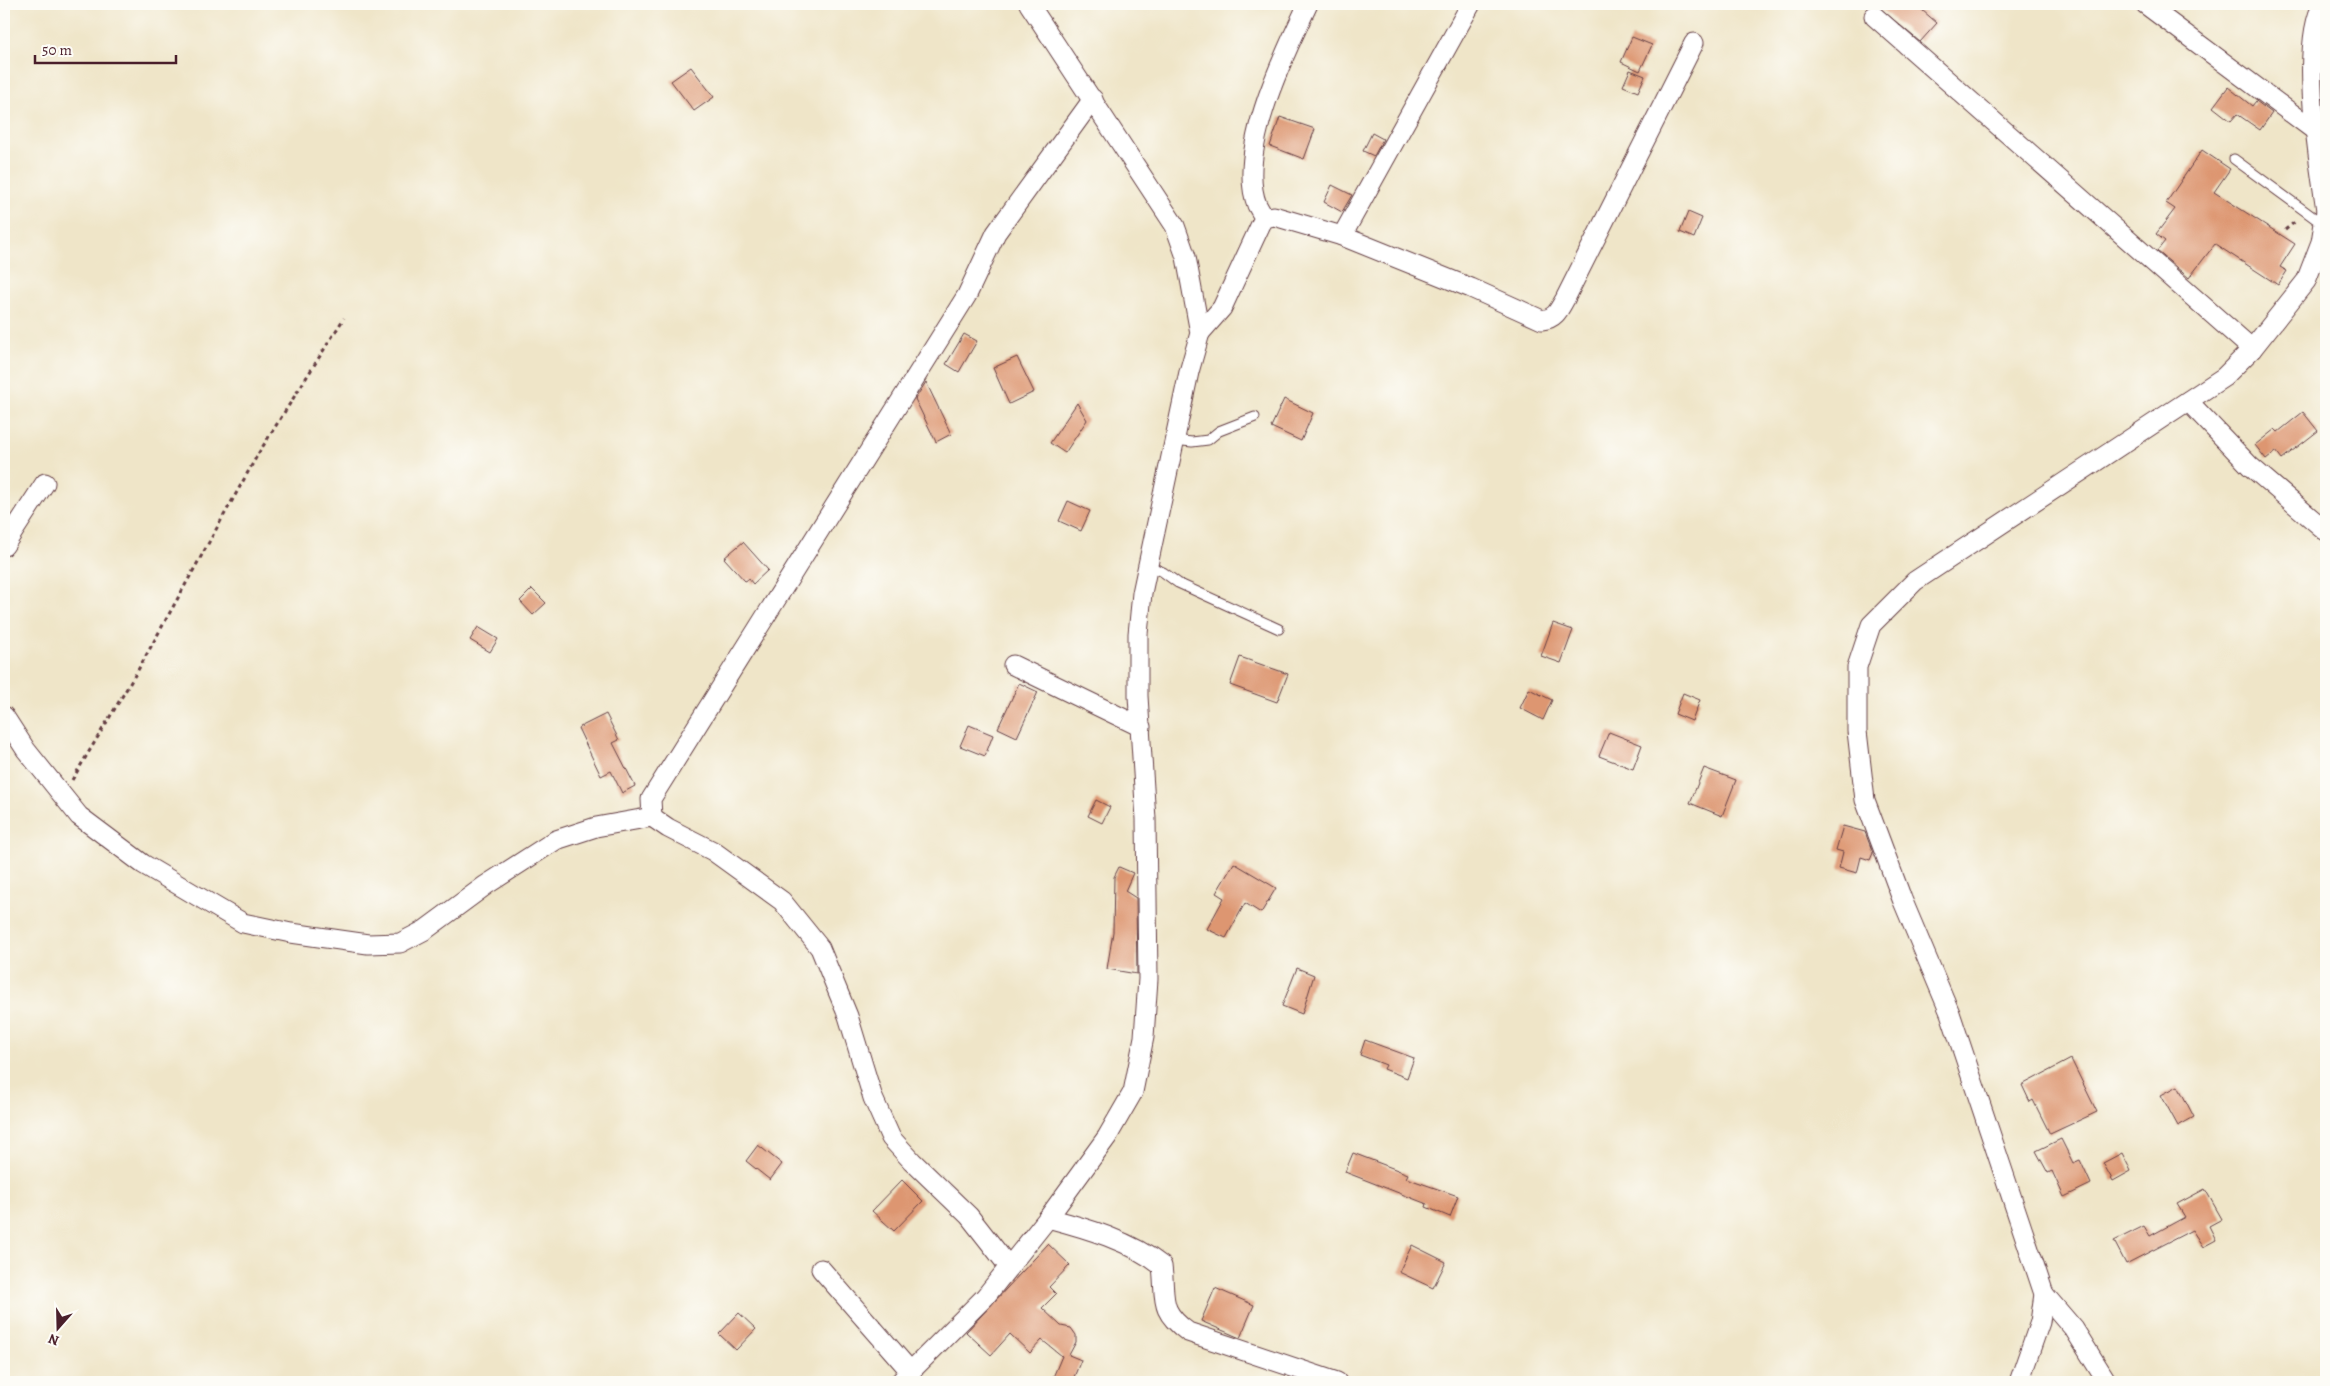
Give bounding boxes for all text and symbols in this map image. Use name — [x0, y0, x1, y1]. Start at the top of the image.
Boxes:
scale bar — [35, 32, 176, 64]
text: 50 m — [42, 40, 72, 60]
north arrow — [32, 1304, 82, 1354]
text: N — [46, 1329, 62, 1350]

